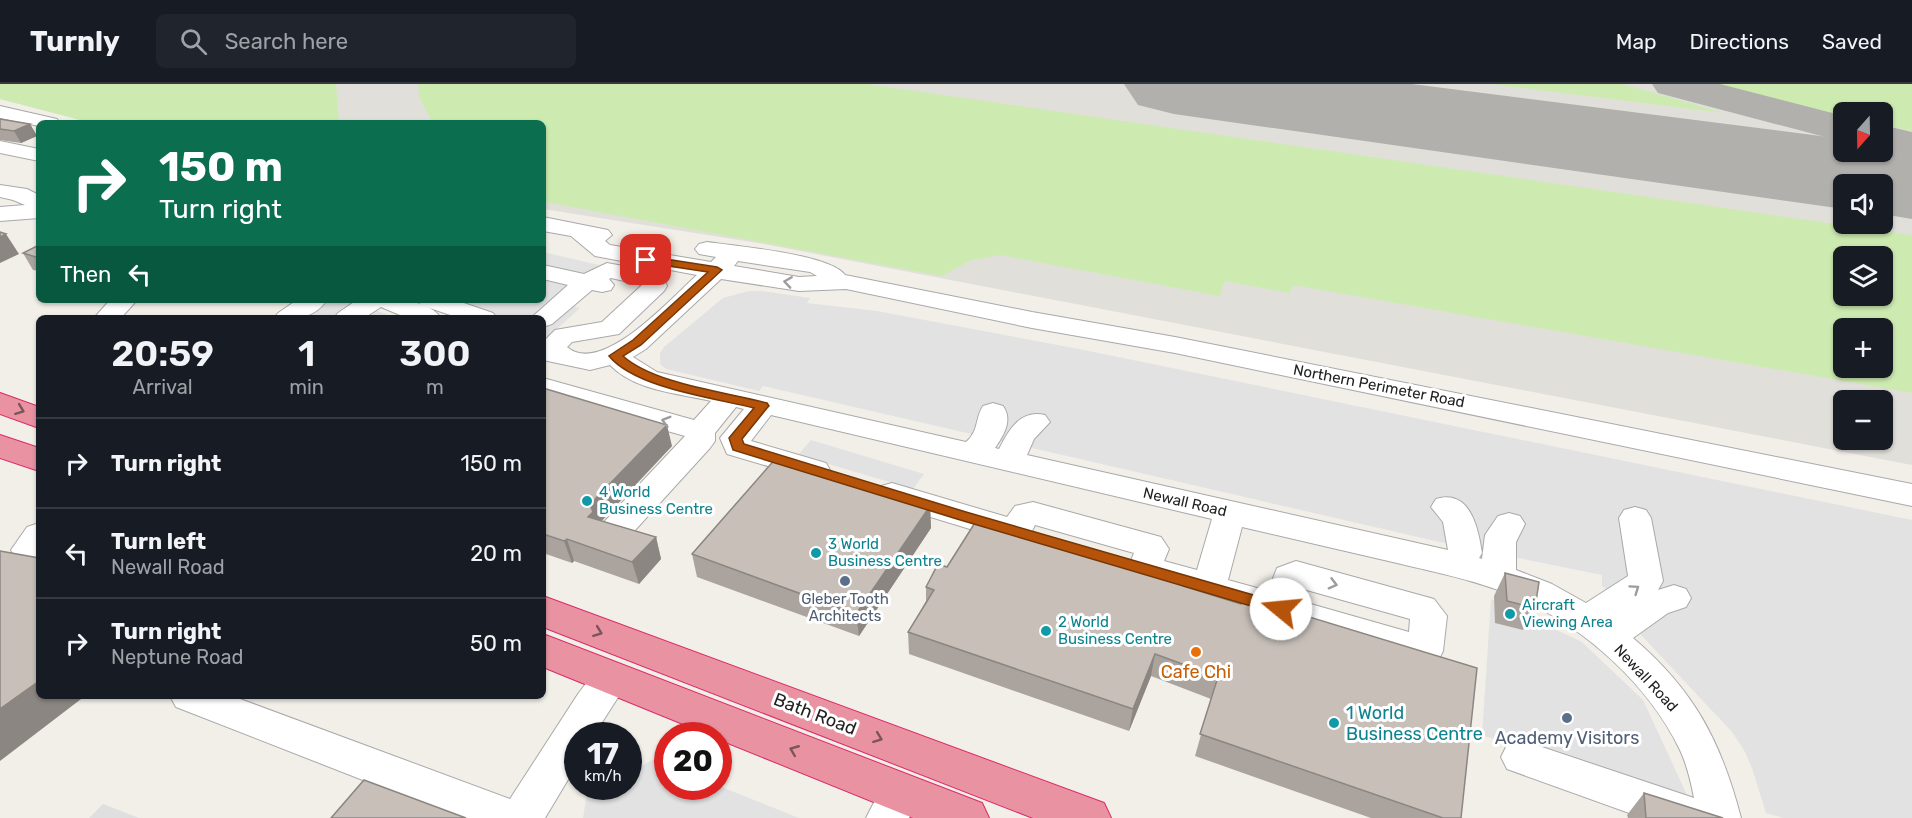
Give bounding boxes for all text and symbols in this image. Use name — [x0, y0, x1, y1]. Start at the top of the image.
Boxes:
search box — [156, 14, 576, 68]
text: Turnly — [30, 25, 120, 58]
icon: search — [177, 25, 210, 58]
text: Search here — [225, 28, 348, 55]
text: Map — [1616, 29, 1657, 54]
text: Directions — [1690, 29, 1789, 54]
text: Saved — [1822, 29, 1882, 54]
north arrow — [1833, 102, 1893, 162]
map controls — [1833, 102, 1893, 450]
text: 150 m — [159, 142, 283, 192]
icon: right — [60, 144, 138, 222]
button: sound — [1833, 174, 1893, 234]
text: Turn right — [159, 193, 282, 225]
pin — [620, 234, 671, 285]
icon: arrive — [629, 243, 662, 276]
button: layers — [1833, 246, 1893, 306]
icon: left — [123, 258, 156, 291]
text: Then — [60, 261, 111, 288]
one-way arrow — [783, 276, 792, 288]
button: + — [1833, 318, 1893, 378]
text: 20:59 — [111, 332, 214, 375]
text: 1 — [298, 332, 315, 375]
text: 300 — [399, 332, 471, 375]
street label: Northern Perimeter Road — [1292, 361, 1466, 411]
text: Arrival — [133, 375, 193, 399]
text: min — [289, 375, 324, 399]
text: m — [426, 375, 444, 399]
button: − — [1833, 390, 1893, 450]
one-way arrow — [13, 403, 24, 415]
one-way arrow — [661, 416, 672, 428]
icon: right — [60, 447, 93, 480]
text: Turn right — [111, 450, 221, 477]
text: 150 m — [461, 450, 522, 477]
place label: 4 World Business Centre — [599, 483, 713, 518]
street label: Newall Road — [1141, 484, 1229, 520]
marker: 4 World Business Centre — [580, 494, 594, 508]
text: Turn left — [111, 528, 206, 555]
place label: 3 World Business Centre — [828, 535, 942, 570]
icon: left — [60, 537, 93, 570]
text: 20 m — [470, 540, 522, 567]
marker: 3 World Business Centre — [809, 546, 823, 560]
text: Newall Road — [111, 555, 225, 579]
marker: Gleber Tooth Architects — [838, 574, 852, 588]
position arrow — [1249, 577, 1313, 641]
one-way arrow — [1328, 577, 1338, 589]
one-way arrow — [1628, 585, 1639, 596]
place label: Gleber Tooth Architects — [801, 590, 889, 625]
place label: Aircraft Viewing Area — [1522, 596, 1613, 631]
marker: Aircraft Viewing Area — [1503, 607, 1517, 621]
place label: 2 World Business Centre — [1058, 613, 1172, 648]
text: Turn right — [111, 618, 221, 645]
one-way arrow — [592, 624, 603, 637]
marker: 2 World Business Centre — [1039, 624, 1053, 638]
icon: right — [60, 627, 93, 660]
text: 50 m — [470, 630, 522, 657]
street label: Newall Road — [1610, 641, 1682, 715]
text: Neptune Road — [111, 645, 243, 669]
marker: Cafe Chi — [1189, 645, 1203, 659]
place label: Cafe Chi — [1161, 661, 1231, 683]
street label: Bath Road — [770, 688, 860, 740]
place label: 1 World Business Centre — [1346, 702, 1483, 745]
marker: Academy Visitors — [1560, 711, 1574, 725]
marker: 1 World Business Centre — [1327, 716, 1341, 730]
speed limit sign: 20 — [654, 722, 732, 800]
place label: Academy Visitors — [1495, 727, 1639, 749]
one-way arrow — [872, 731, 883, 744]
text: 17 — [587, 736, 619, 772]
one-way arrow — [789, 745, 800, 757]
text: km/h — [584, 767, 622, 785]

